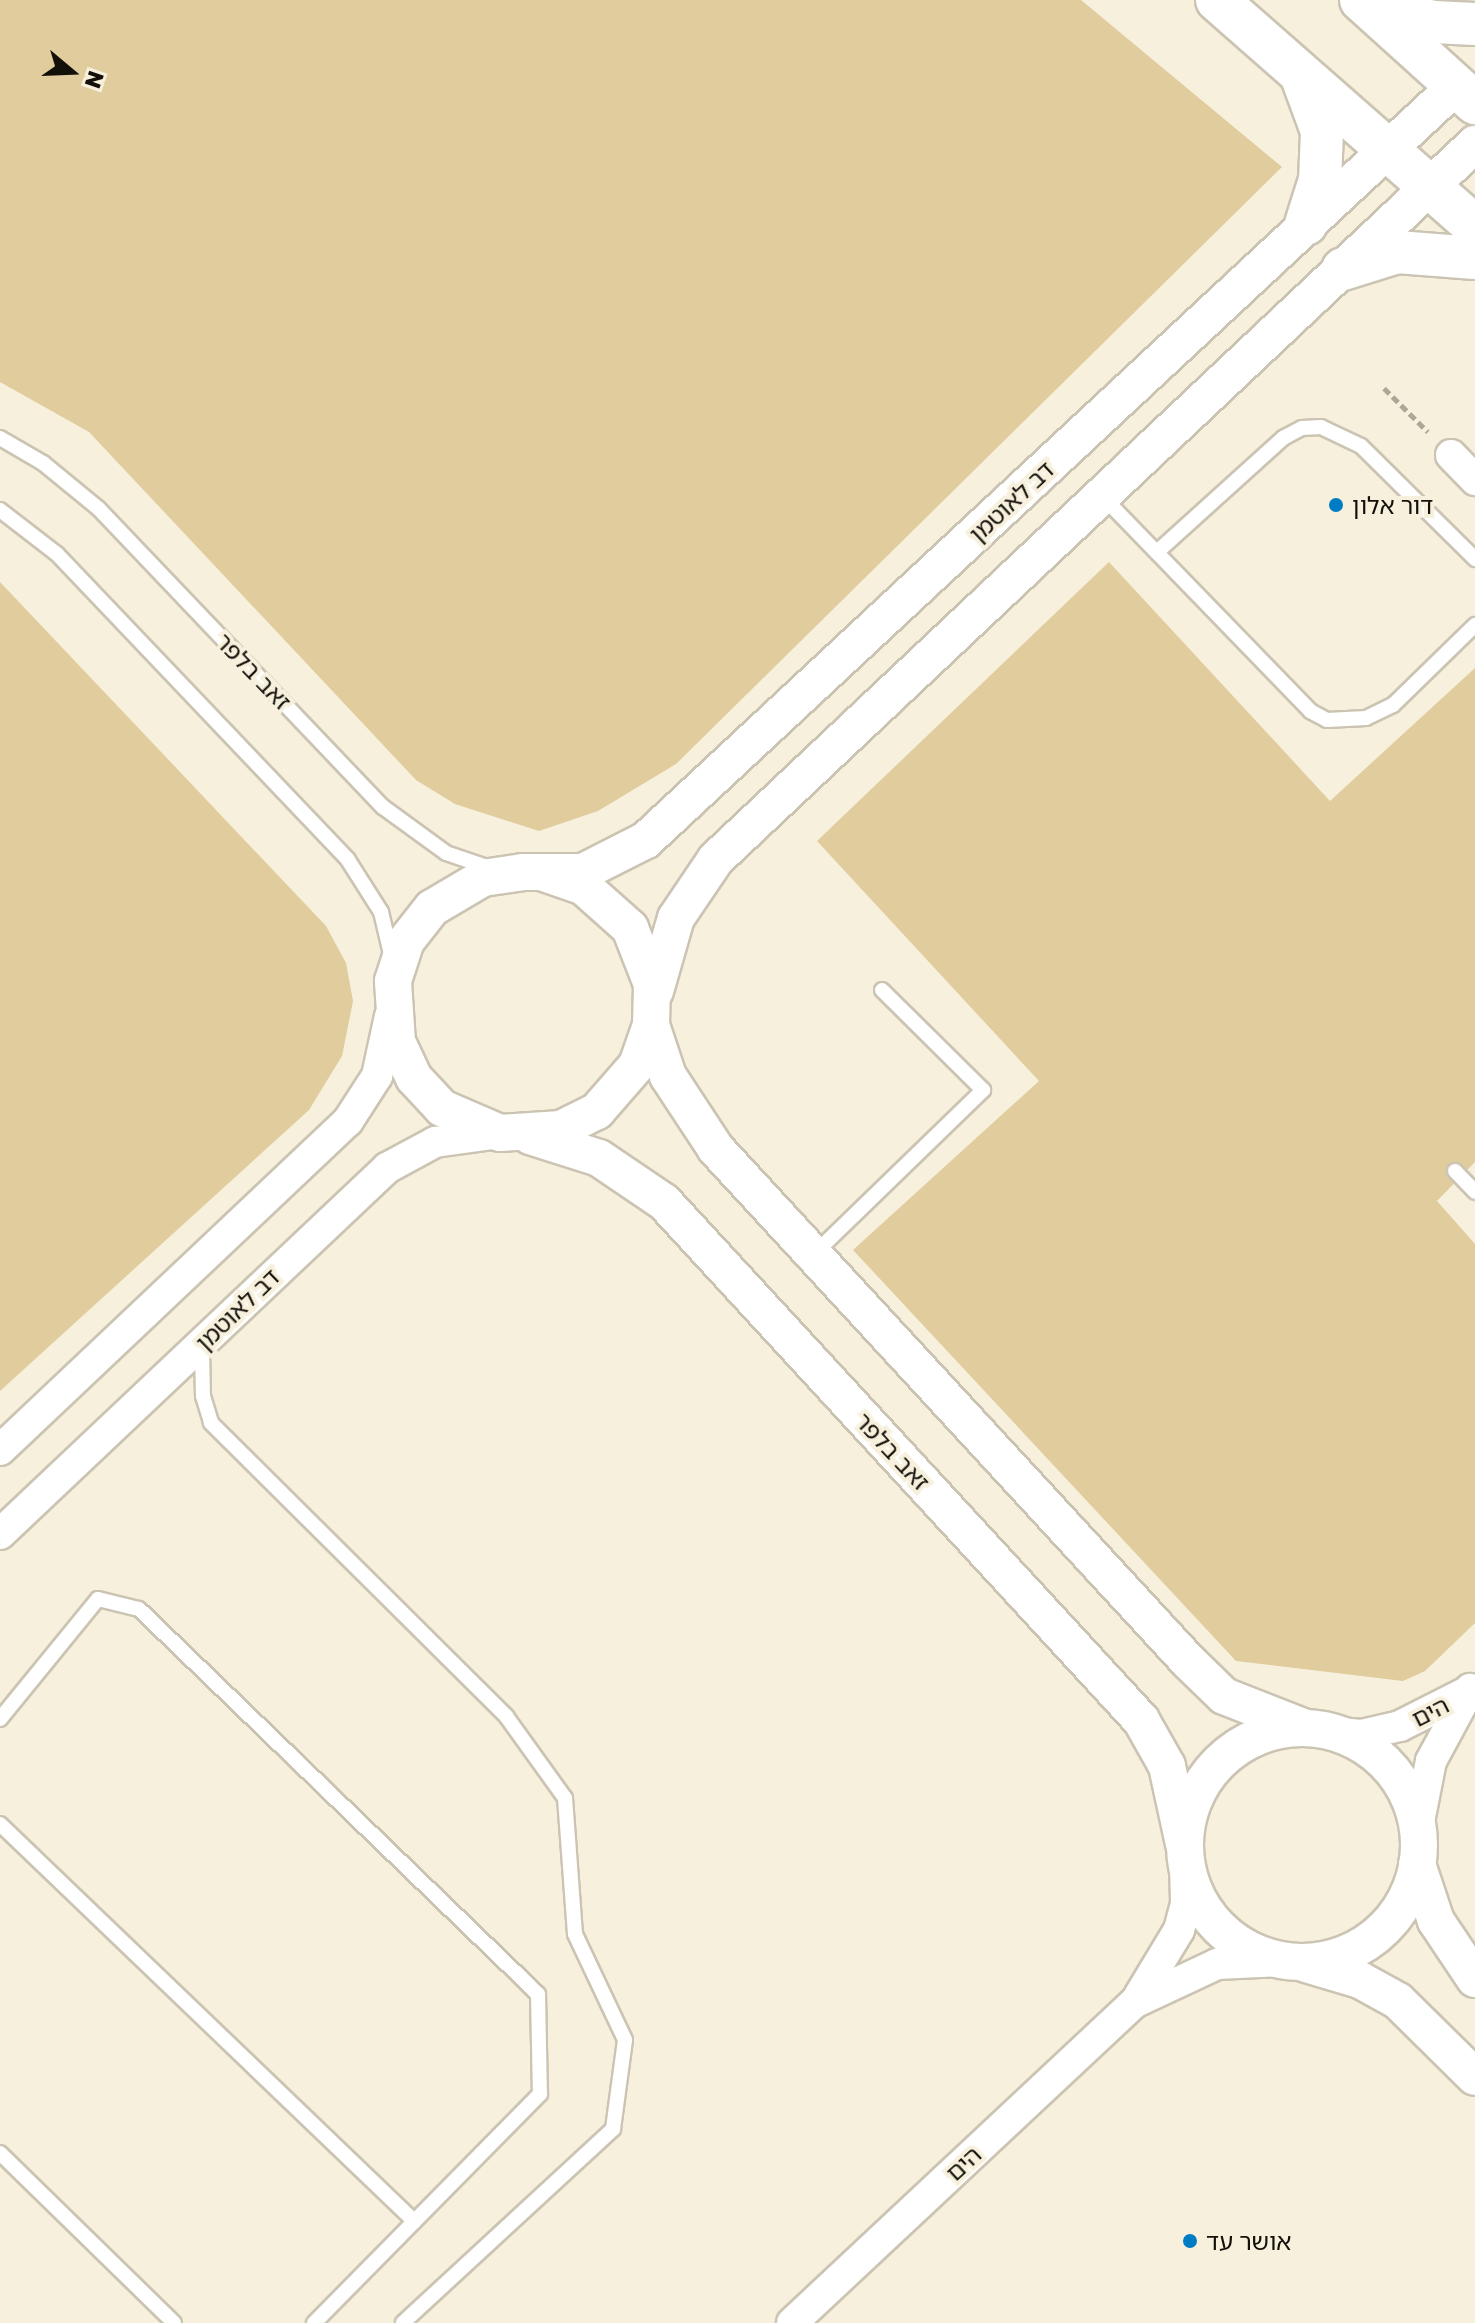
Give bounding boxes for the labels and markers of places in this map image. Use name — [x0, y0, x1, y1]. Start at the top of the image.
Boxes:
place label: דור אלון — [1352, 491, 1433, 519]
marker: דור אלון — [1327, 496, 1345, 514]
place label: אושר עד — [1206, 2227, 1292, 2255]
marker: אושר עד — [1181, 2232, 1199, 2250]

